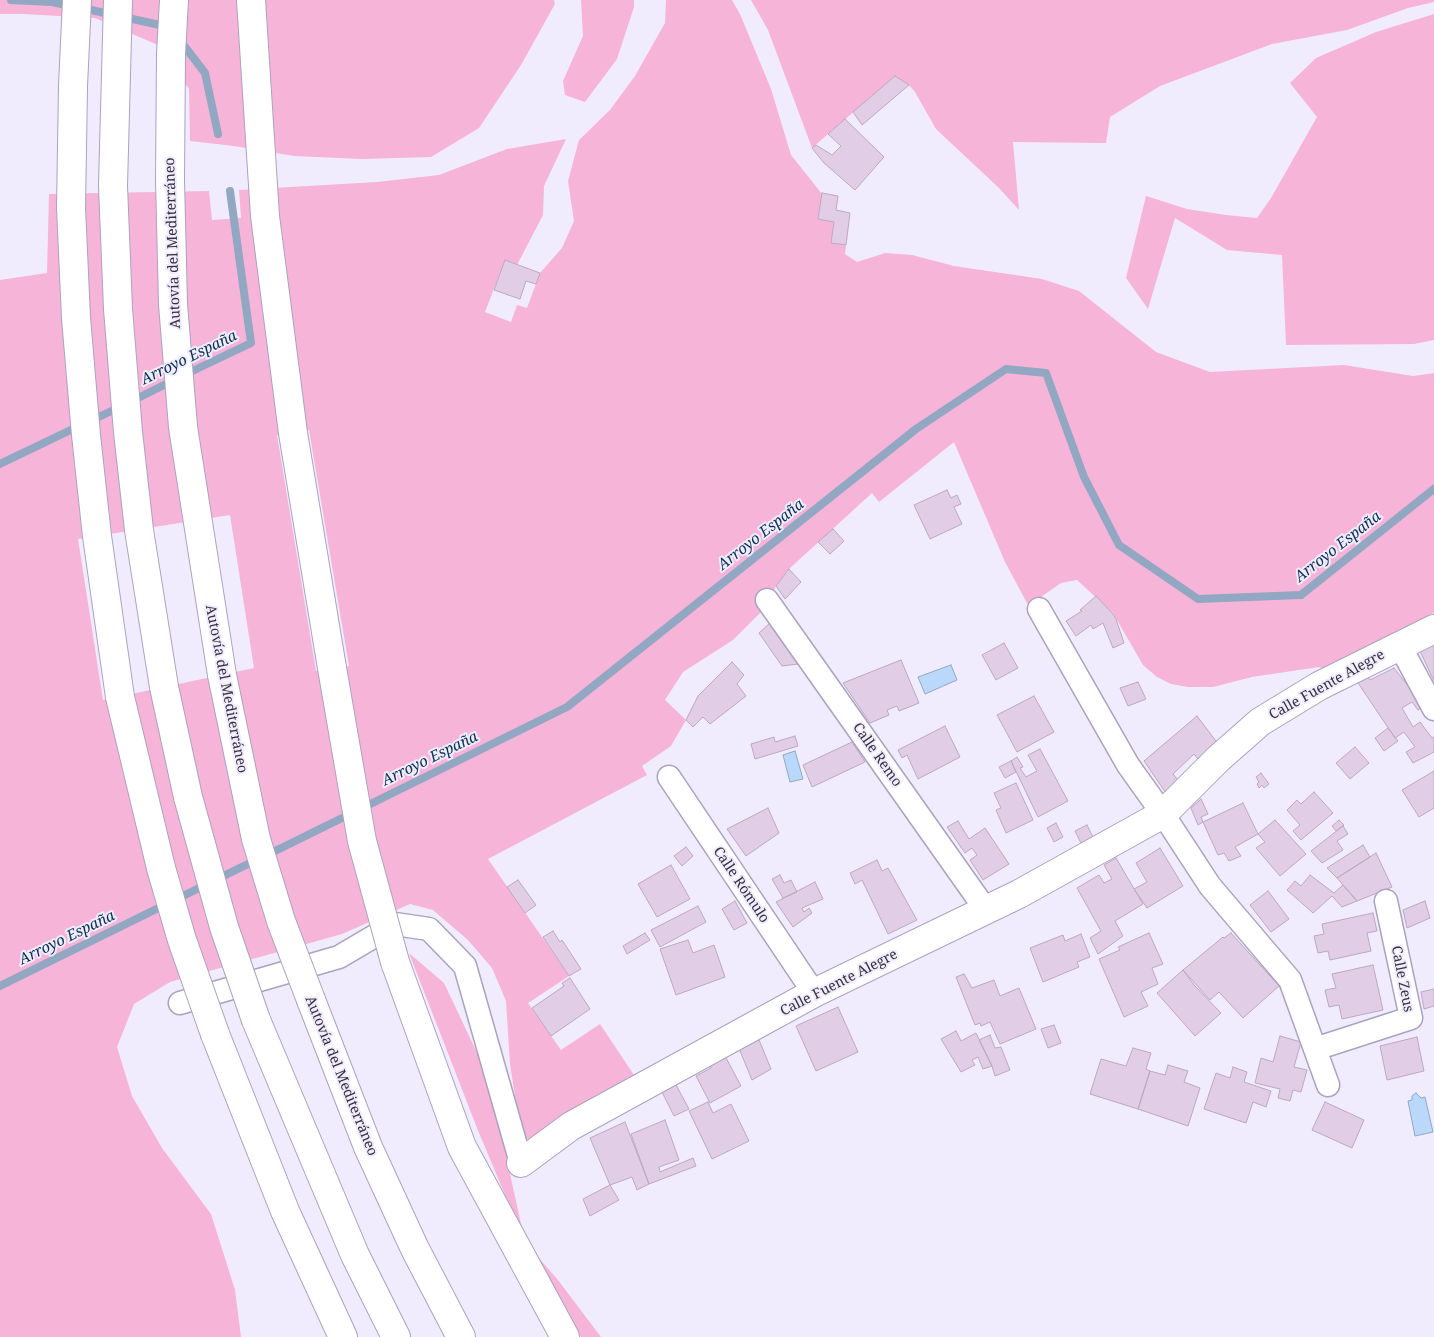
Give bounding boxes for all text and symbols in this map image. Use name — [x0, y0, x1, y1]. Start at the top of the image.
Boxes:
street label: Autovía del Mediterráneo — [162, 157, 184, 329]
water label: Arroyo España — [138, 327, 240, 389]
water label: Arroyo España — [714, 496, 808, 574]
water label: Arroyo España — [1291, 508, 1385, 586]
street label: Autovía del Mediterráneo — [201, 603, 251, 775]
street label: Calle Fuente Alegre — [1266, 646, 1388, 724]
street label: Calle Remo — [849, 720, 905, 790]
water label: Arroyo España — [379, 728, 481, 790]
street label: Calle Rómulo — [709, 844, 773, 926]
water label: Arroyo España — [16, 907, 118, 969]
street label: Calle Zeus — [1387, 944, 1417, 1014]
street label: Calle Fuente Alegre — [778, 946, 900, 1020]
street label: Autovía del Mediterráneo — [301, 994, 381, 1158]

